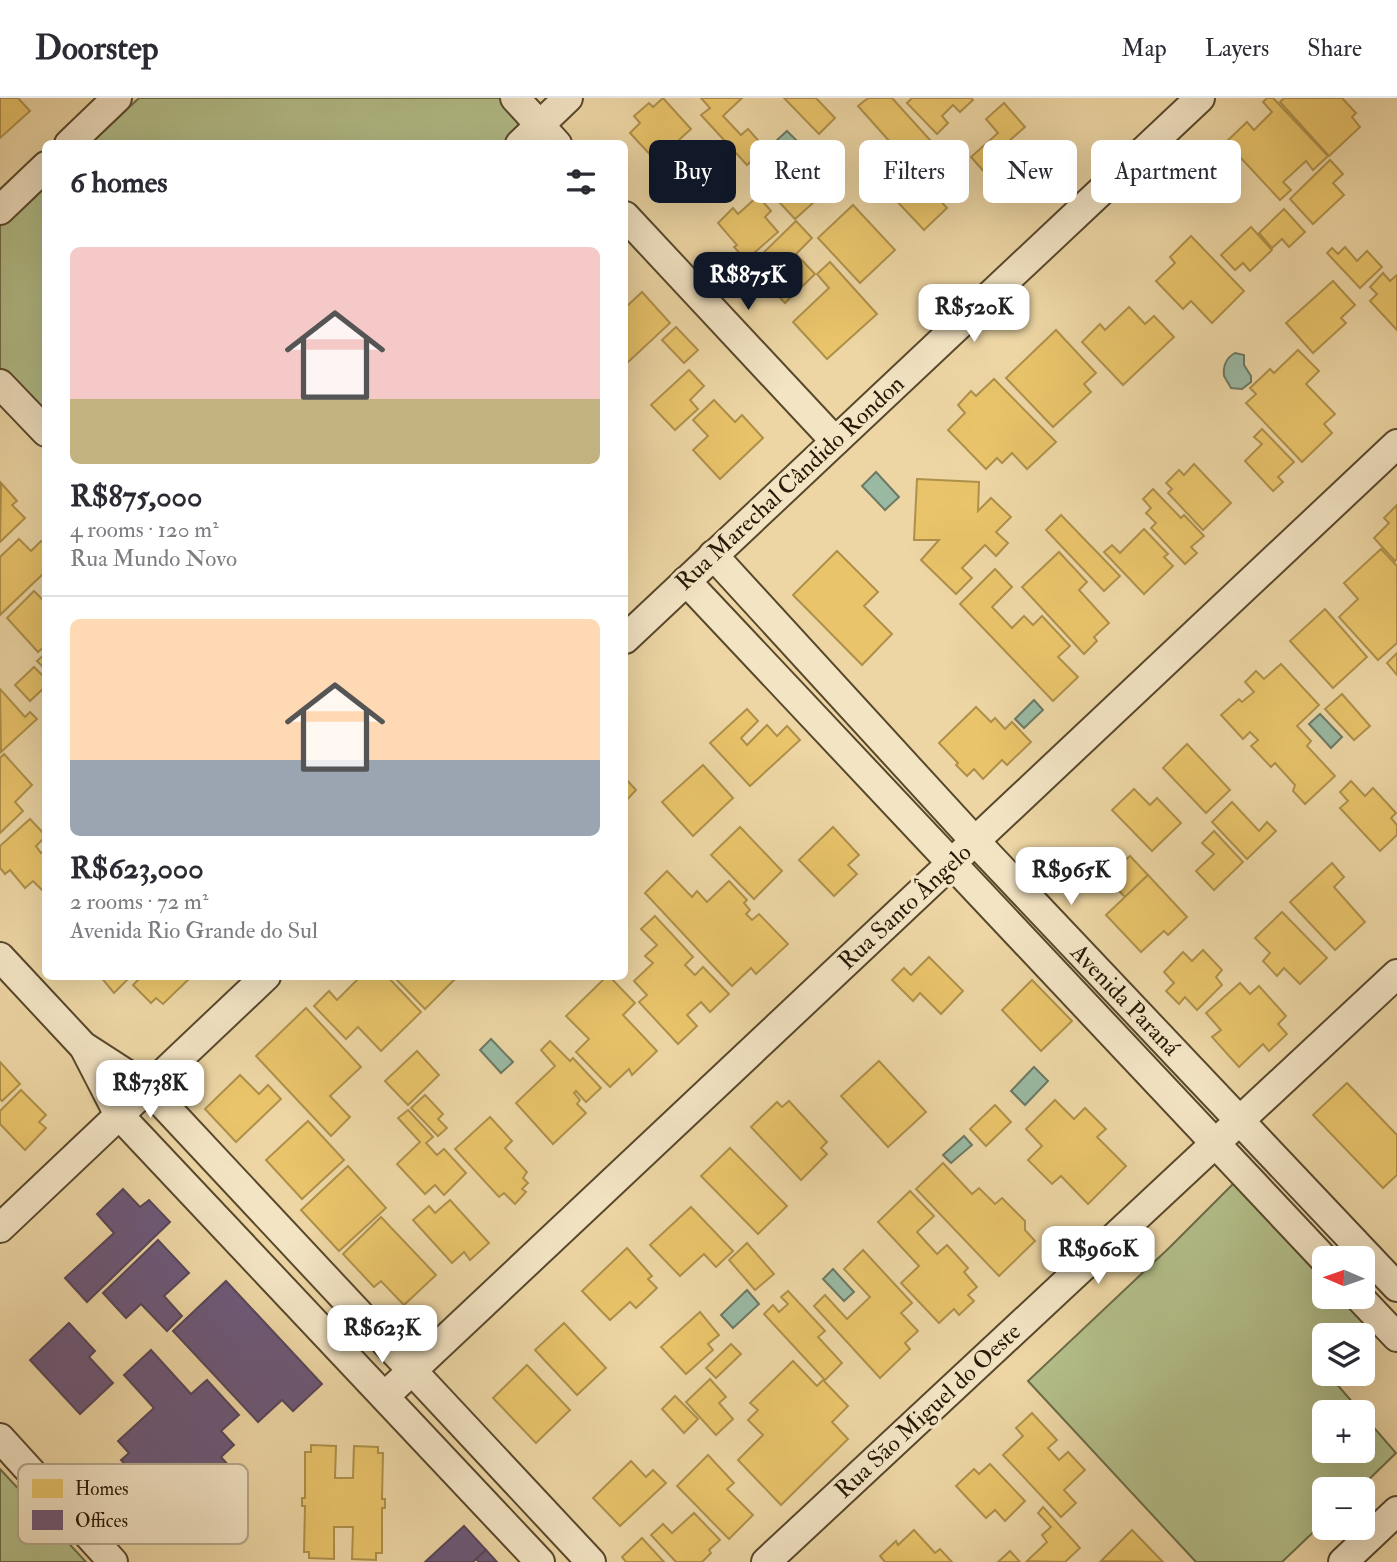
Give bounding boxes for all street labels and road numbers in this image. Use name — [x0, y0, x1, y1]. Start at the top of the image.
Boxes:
street label: Rua Marechal Cândido Rondon — [669, 369, 911, 597]
street label: Rua Santo Ângelo — [831, 837, 978, 977]
street label: Avenida Paraná — [1063, 937, 1187, 1064]
street label: Rua São Miguel do Oeste — [828, 1317, 1028, 1505]

